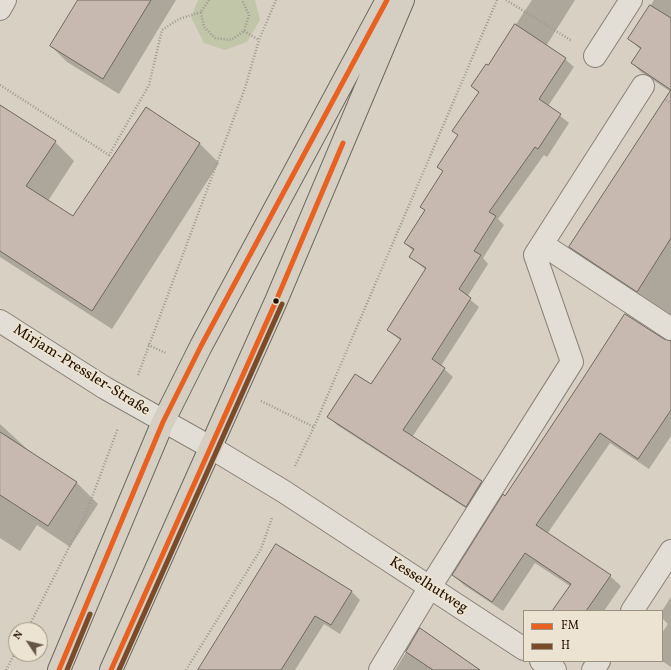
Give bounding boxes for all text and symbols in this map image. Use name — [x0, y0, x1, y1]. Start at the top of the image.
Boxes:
unlabelled marker — [271, 296, 281, 306]
street label: Mirjam-Pressler-Straße — [9, 321, 153, 421]
street label: Kesselhutweg — [385, 554, 471, 618]
legend — [523, 610, 663, 662]
text: FM — [561, 618, 579, 634]
north arrow — [8, 622, 48, 662]
text: N — [10, 628, 27, 643]
text: H — [561, 638, 570, 654]

